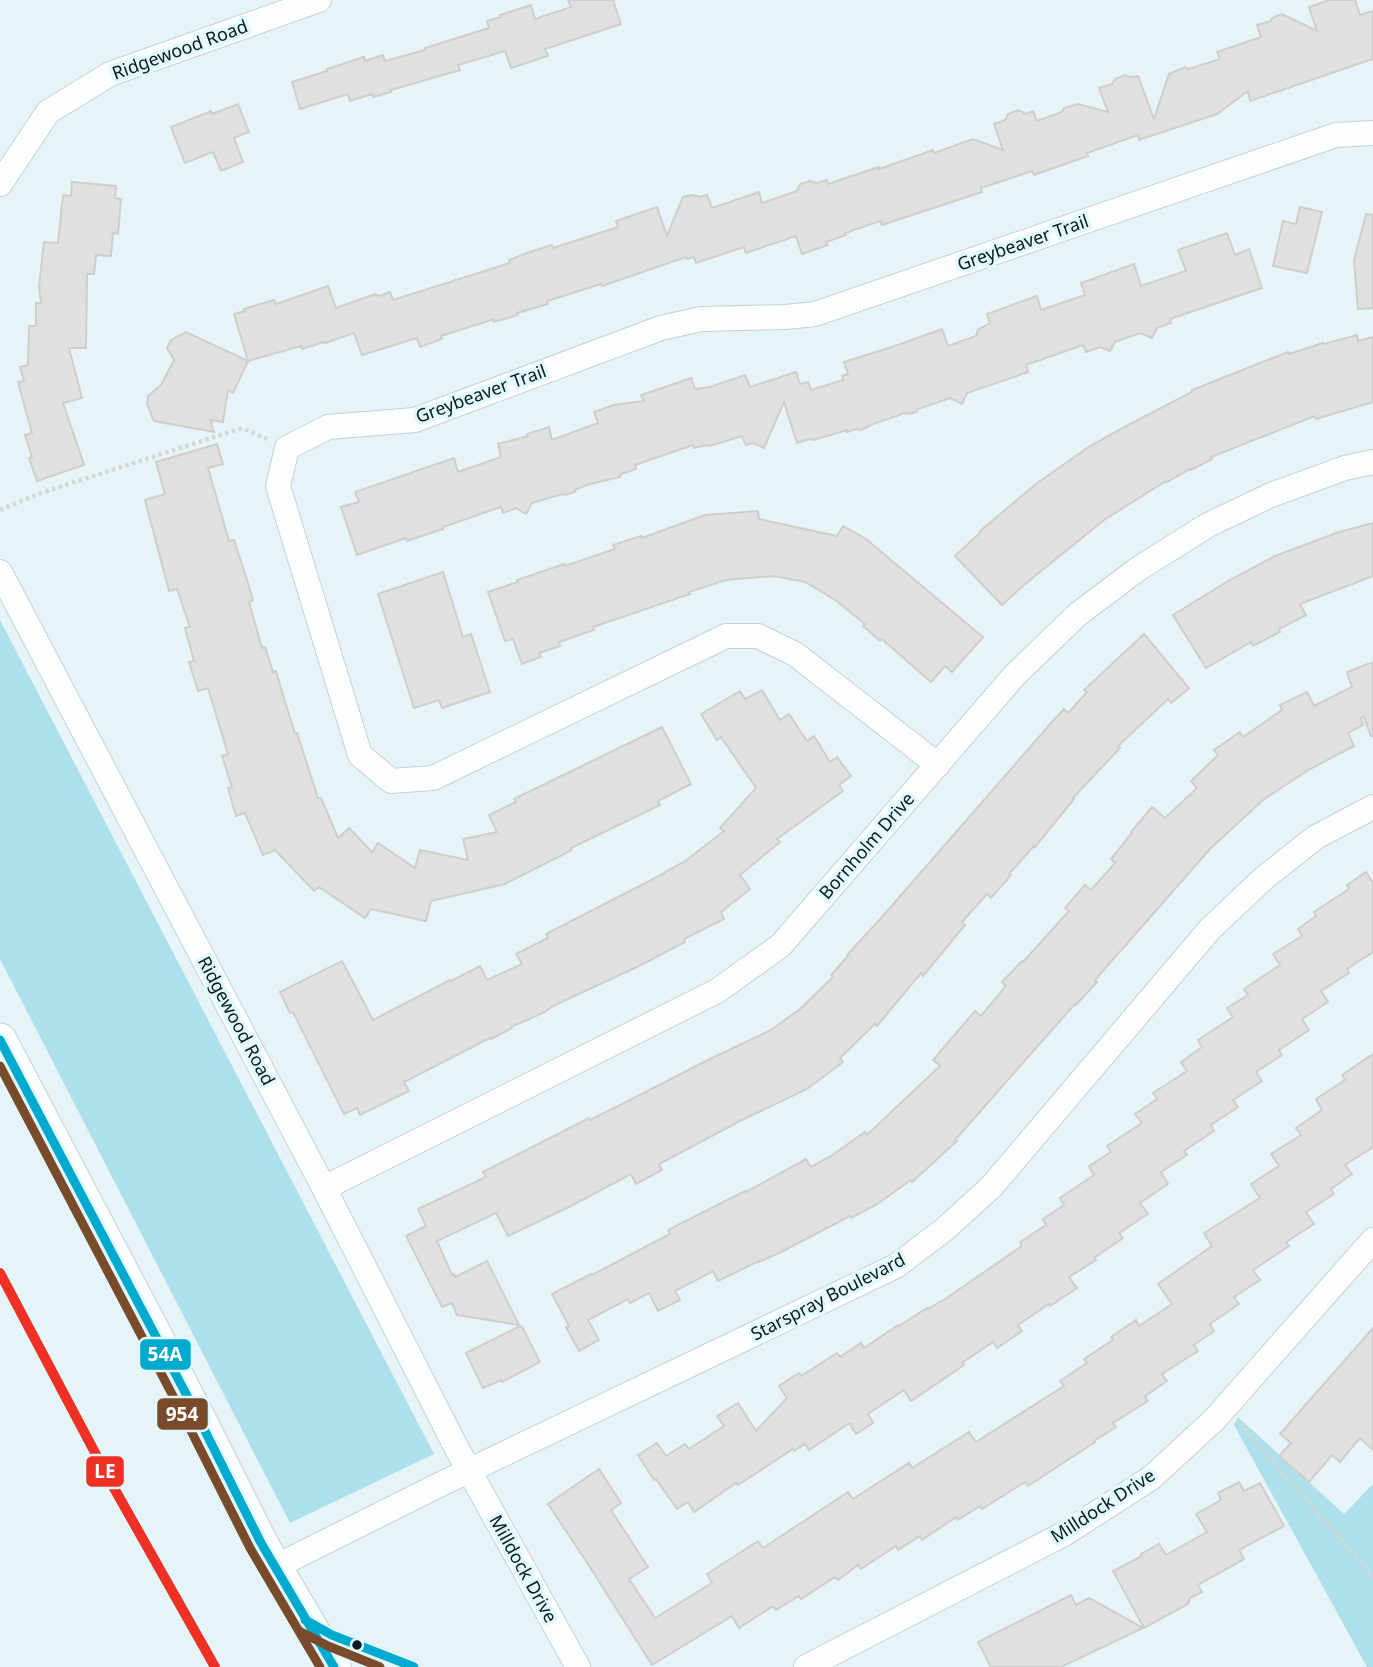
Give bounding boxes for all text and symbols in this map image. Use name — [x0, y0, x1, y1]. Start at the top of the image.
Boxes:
street label: Ridgewood Road — [109, 13, 251, 85]
street label: Greybeaver Trail — [954, 208, 1092, 276]
street label: Greybeaver Trail — [412, 358, 549, 428]
street label: Bornholm Drive — [813, 787, 919, 904]
street label: Ridgewood Road — [193, 952, 281, 1089]
street label: Starspray Boulevard — [746, 1247, 909, 1345]
line badge: 54A — [139, 1338, 192, 1371]
text: 54A — [148, 1341, 183, 1367]
line badge: 954 — [156, 1397, 209, 1431]
text: 954 — [166, 1401, 198, 1427]
line badge: LE — [85, 1455, 125, 1488]
text: LE — [94, 1458, 116, 1484]
street label: Milldock Drive — [1046, 1463, 1159, 1548]
street label: Milldock Drive — [484, 1510, 563, 1627]
unlabelled marker — [350, 1638, 364, 1652]

